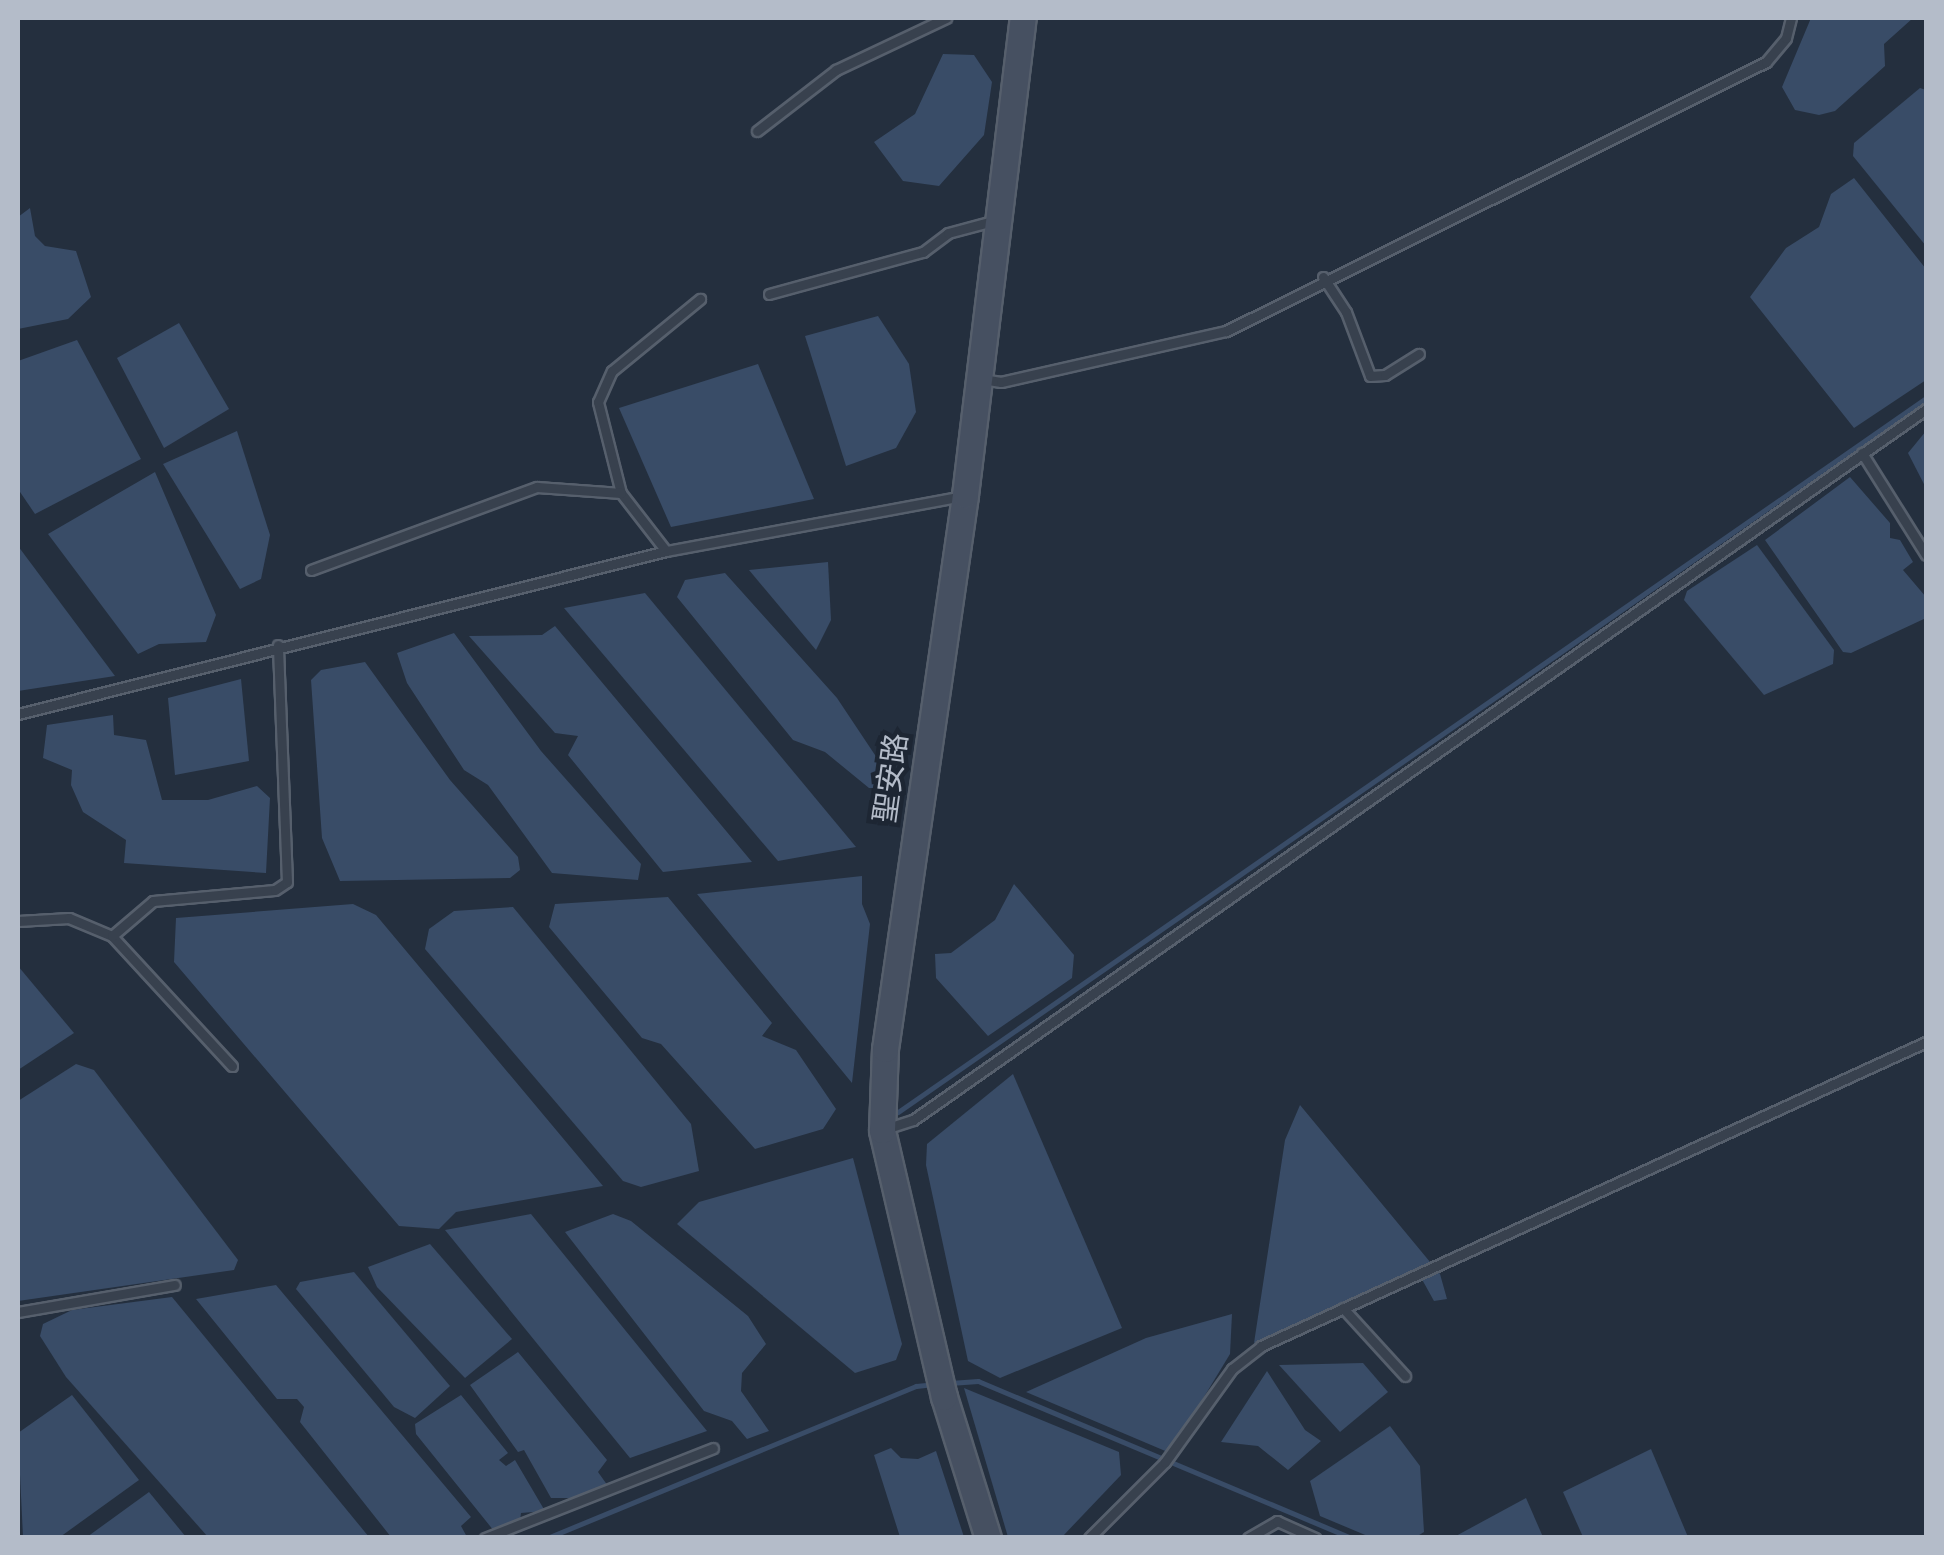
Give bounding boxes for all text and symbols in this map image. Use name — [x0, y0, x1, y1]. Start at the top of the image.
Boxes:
street label: 聖安路 — [867, 731, 915, 825]

